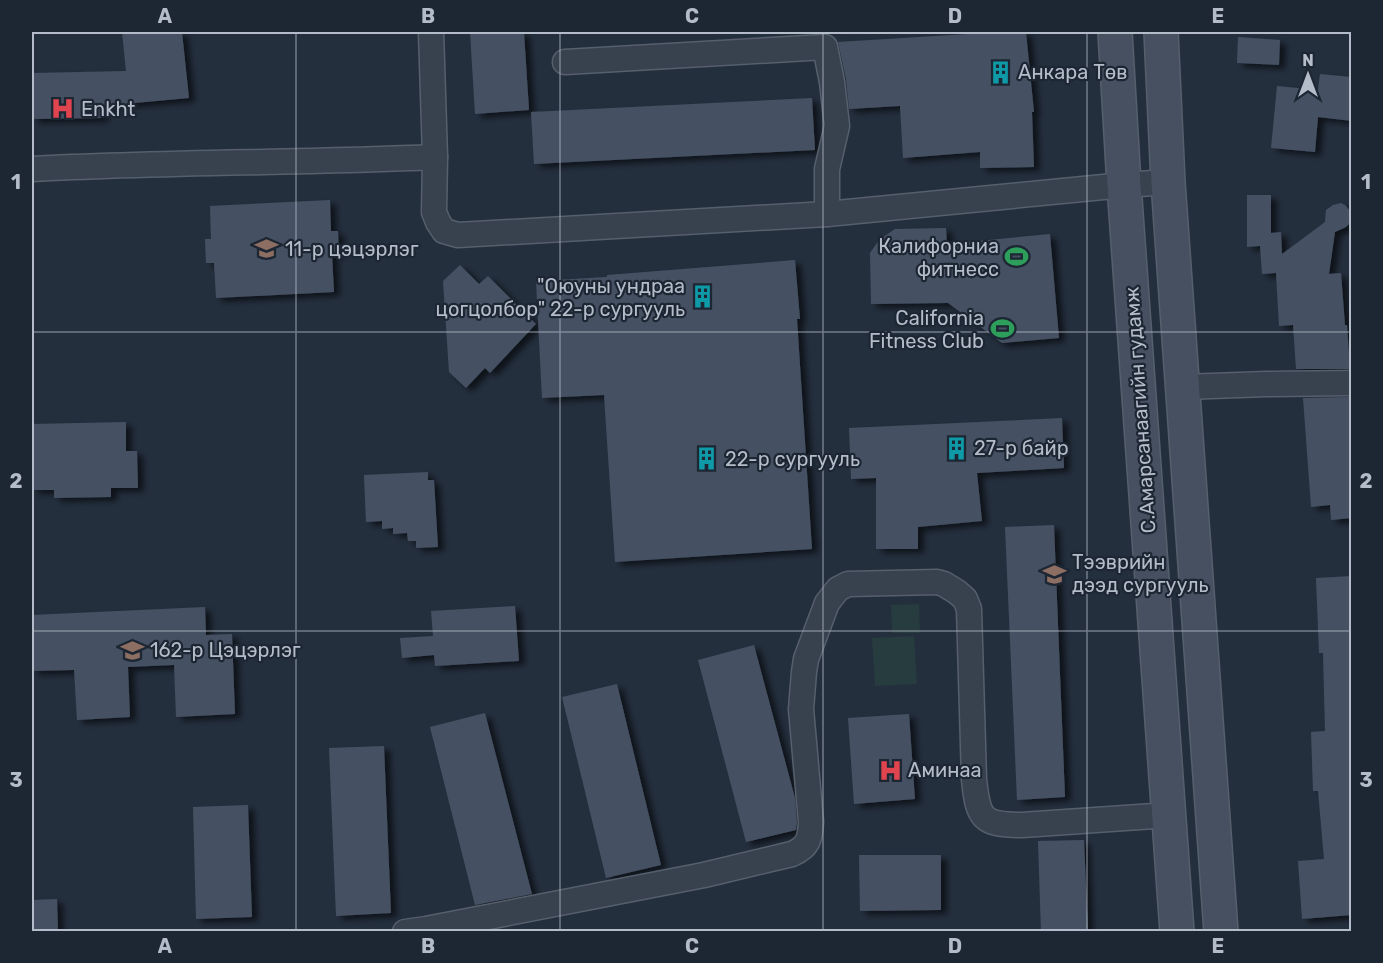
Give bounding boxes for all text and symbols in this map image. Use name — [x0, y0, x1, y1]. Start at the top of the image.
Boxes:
text: A — [158, 4, 173, 28]
text: B — [421, 4, 435, 28]
text: C — [685, 4, 699, 28]
text: D — [948, 4, 962, 28]
text: E — [1212, 4, 1224, 28]
north arrow — [1278, 45, 1338, 105]
text: N — [1302, 51, 1314, 70]
building icon: Анкара Төв — [987, 59, 1013, 85]
place label: Анкара Төв — [1018, 60, 1127, 84]
hospital icon: Enkht — [50, 96, 76, 122]
place label: Enkht — [81, 97, 136, 121]
text: 1 — [11, 170, 21, 194]
text: 1 — [1361, 170, 1371, 194]
place label: Калифорниа фитнесс — [878, 234, 999, 281]
school or university icon: 11-р цэцэрлэг — [254, 236, 280, 262]
place label: 11-р цэцэрлэг — [285, 237, 419, 261]
sports icon: Калифорниа фитнесс — [1004, 244, 1030, 270]
place label: "Оюуны ундраа цогцолбор" 22-р сургууль — [436, 274, 685, 321]
building icon: "Оюуны ундраа цогцолбор" 22-р сургууль — [690, 284, 716, 310]
street label: С.Амарсанаагийн гудамж — [1119, 286, 1161, 534]
place label: California Fitness Club — [869, 306, 984, 353]
sports icon: California Fitness Club — [989, 316, 1015, 342]
building icon: 27-р байр — [943, 435, 969, 461]
place label: 27-р байр — [974, 436, 1069, 460]
building icon: 22-р сургууль — [694, 446, 720, 472]
place label: 22-р сургууль — [725, 447, 860, 471]
text: 2 — [10, 469, 23, 493]
text: 2 — [1360, 469, 1373, 493]
place label: Тээврийн дээд сургууль — [1072, 550, 1209, 597]
school or university icon: Тээврийн дээд сургууль — [1041, 561, 1067, 587]
school or university icon: 162-р Цэцэрлэг — [119, 637, 145, 663]
place label: 162-р Цэцэрлэг — [150, 638, 301, 662]
hospital icon: Аминаа — [877, 757, 903, 783]
place label: Аминаа — [908, 758, 981, 782]
text: 3 — [9, 768, 23, 792]
text: 3 — [1359, 768, 1373, 792]
text: A — [158, 934, 173, 958]
text: B — [421, 934, 435, 958]
text: C — [685, 934, 699, 958]
text: D — [948, 934, 962, 958]
text: E — [1212, 934, 1224, 958]

